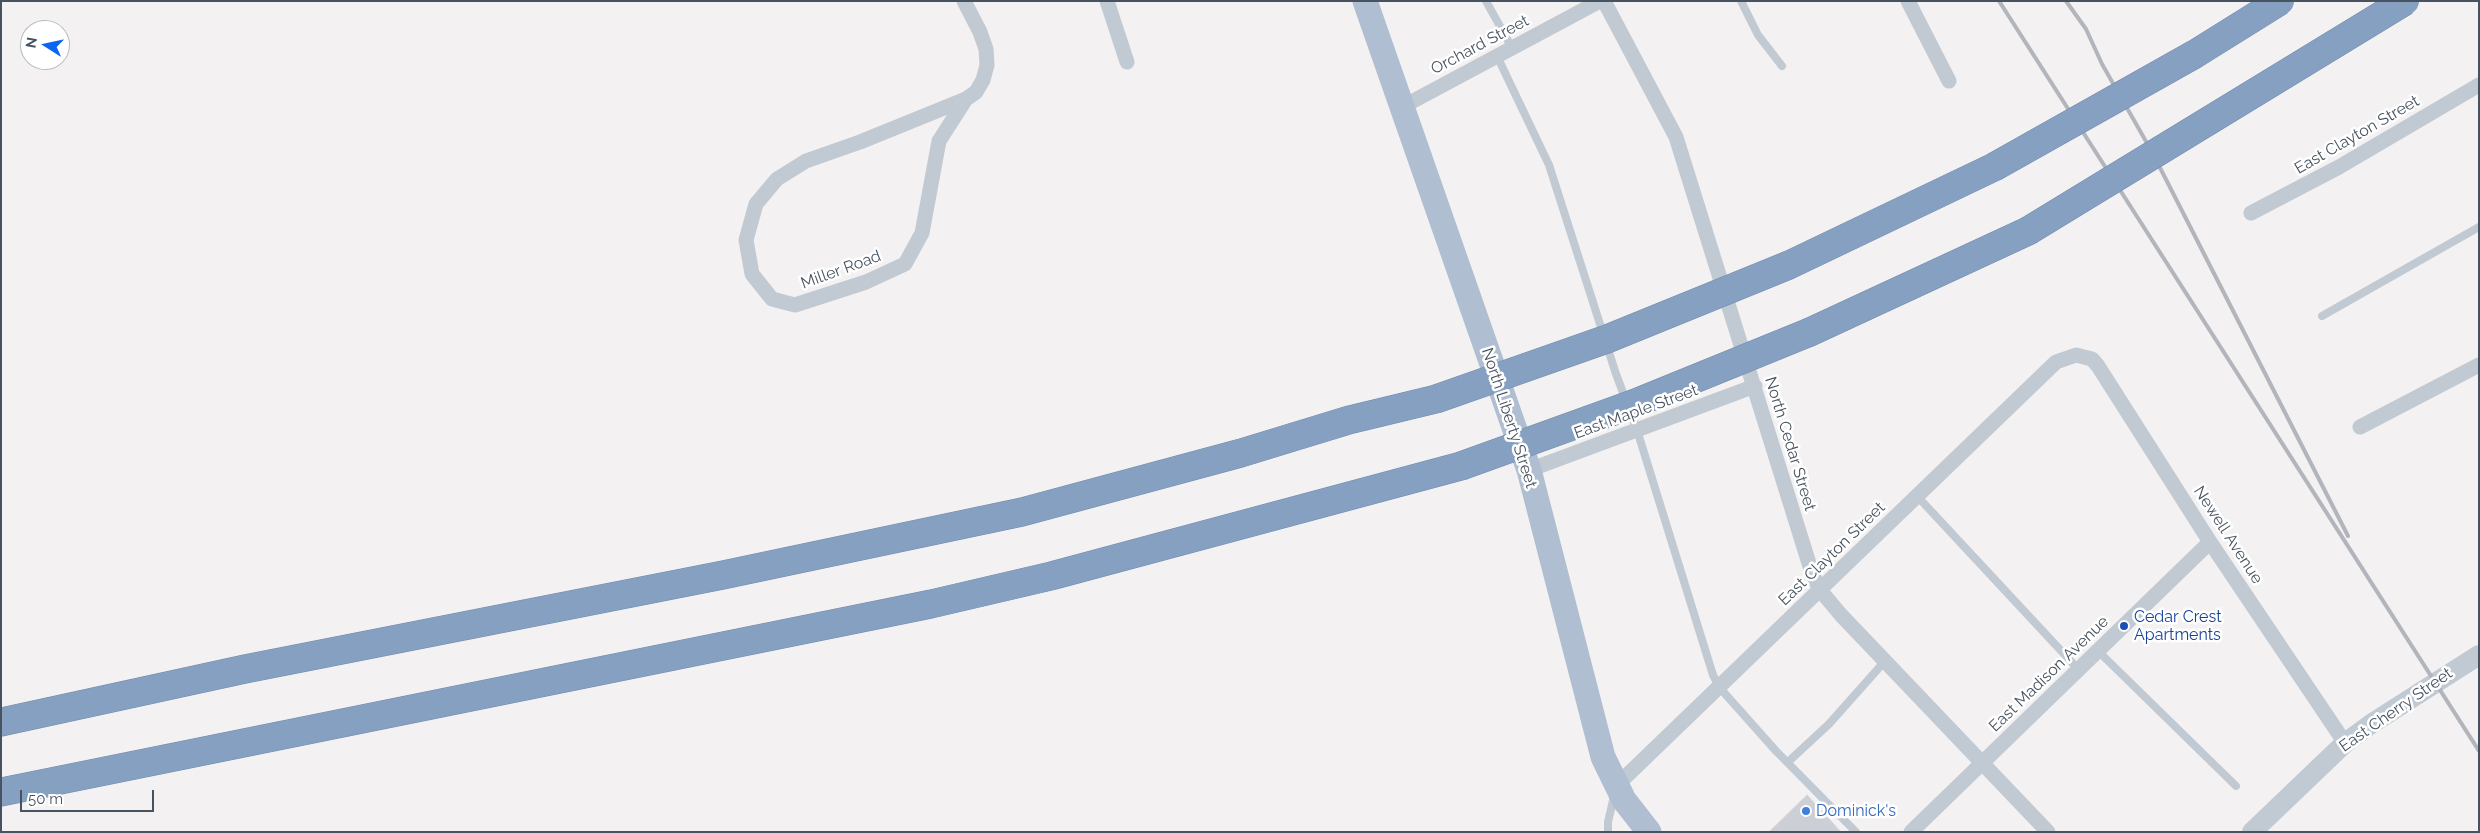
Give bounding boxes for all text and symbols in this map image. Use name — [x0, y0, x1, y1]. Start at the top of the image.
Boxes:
street label: Orchard Street — [1428, 11, 1532, 79]
north arrow — [20, 20, 70, 70]
text: N — [22, 36, 40, 49]
street label: East Clayton Street — [2291, 92, 2423, 178]
street label: Miller Road — [798, 247, 884, 293]
street label: North Liberty Street — [1477, 345, 1541, 491]
street label: North Cedar Street — [1760, 375, 1820, 513]
street label: East Maple Street — [1571, 381, 1701, 443]
street label: Newell Avenue — [2189, 483, 2267, 587]
street label: East Clayton Street — [1775, 498, 1889, 610]
place label: Cedar Crest Apartments — [2134, 607, 2222, 645]
street label: East Madison Avenue — [1985, 612, 2113, 736]
marker: Cedar Crest Apartments — [2118, 620, 2130, 632]
street label: East Cherry Street — [2336, 664, 2456, 756]
scale bar — [22, 780, 156, 812]
text: 50 m — [28, 790, 63, 808]
place label: Dominick's — [1816, 801, 1896, 821]
marker: Dominick's — [1800, 805, 1812, 817]

